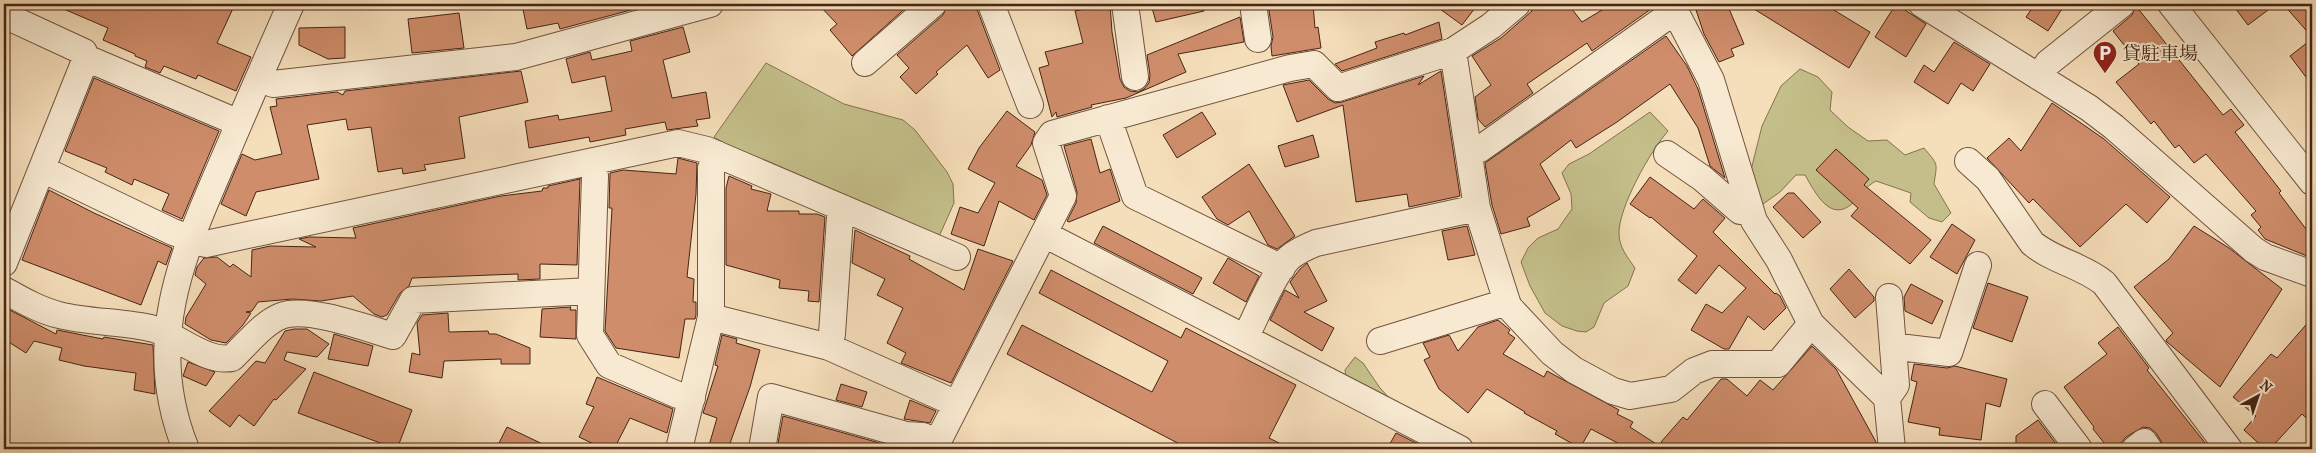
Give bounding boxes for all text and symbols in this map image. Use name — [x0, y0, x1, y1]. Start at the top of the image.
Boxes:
parking icon: 貸駐車場 — [2092, 40, 2118, 74]
place label: 貸駐車場 — [2122, 43, 2198, 65]
north arrow — [2234, 370, 2284, 420]
text: N — [2257, 376, 2276, 397]

